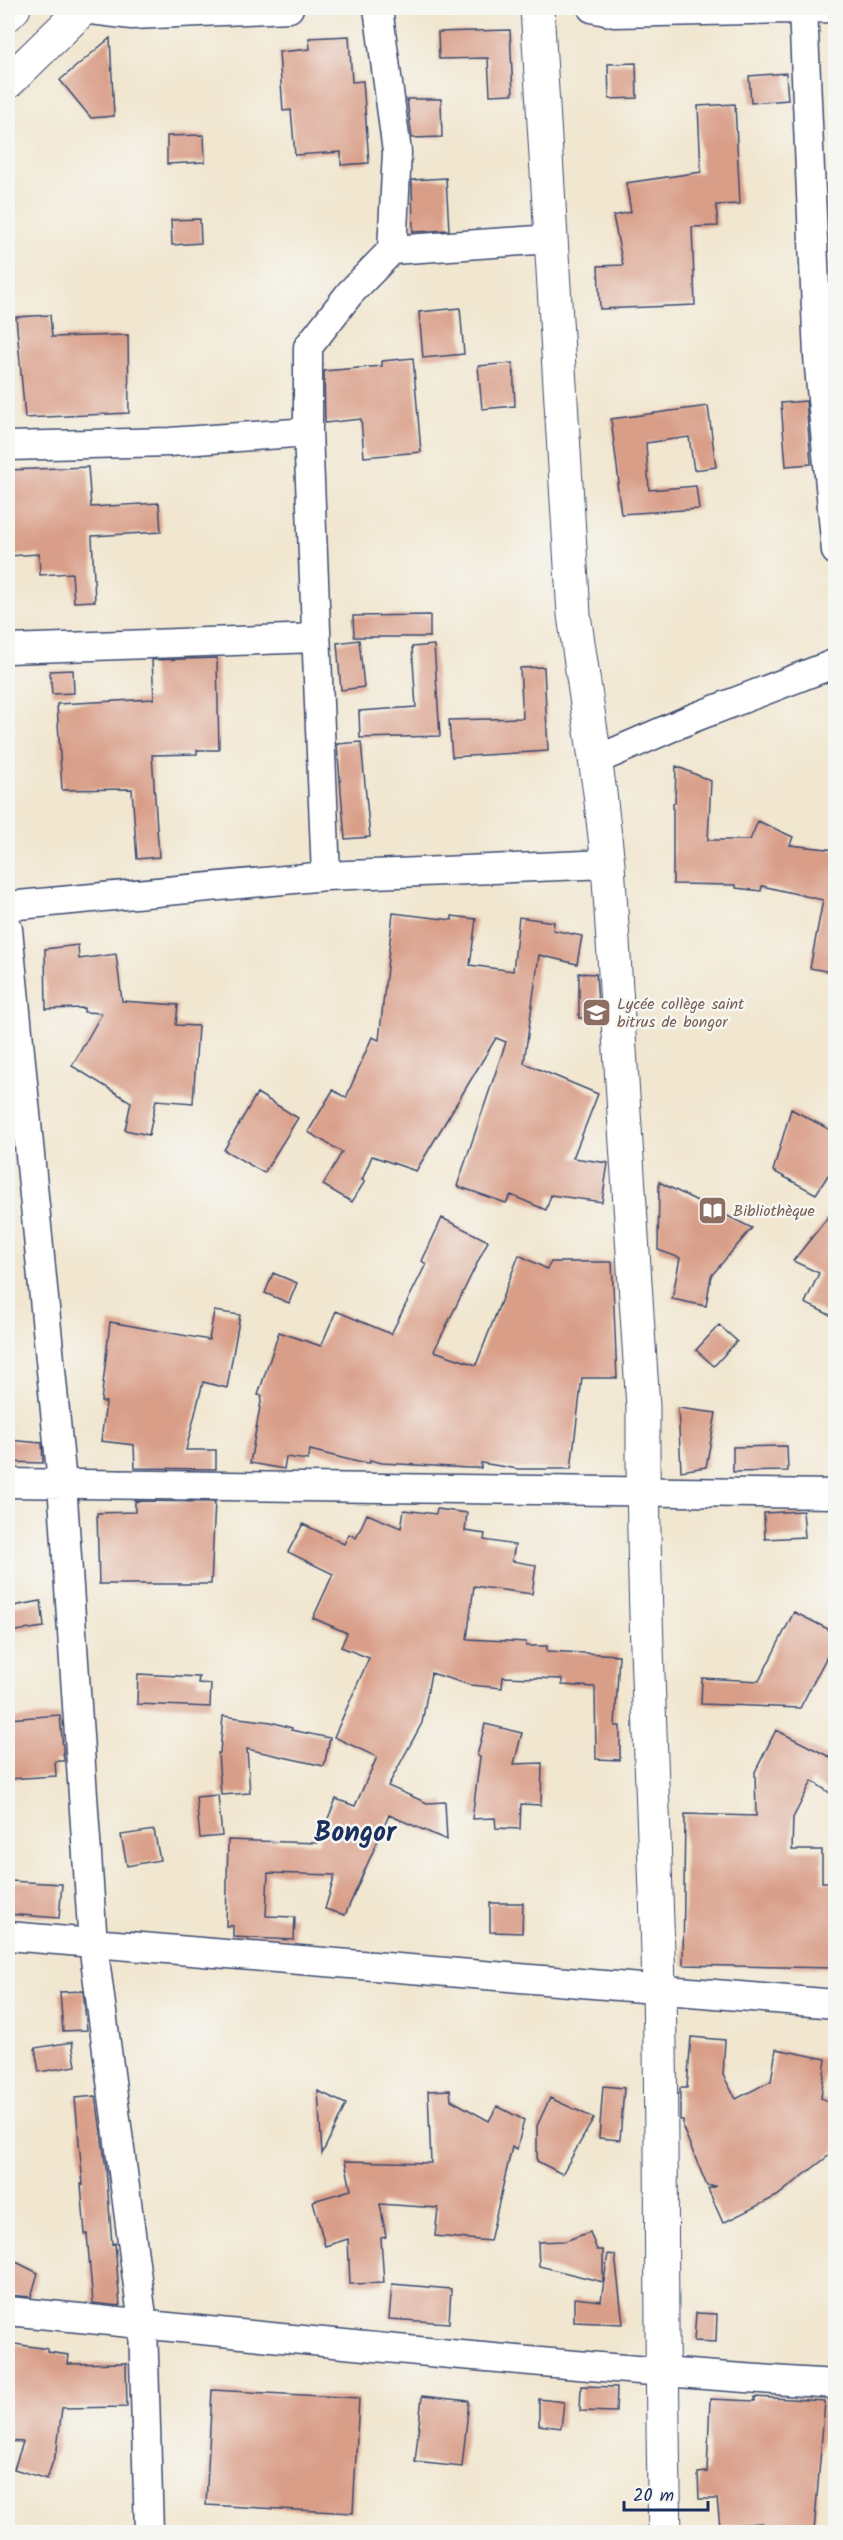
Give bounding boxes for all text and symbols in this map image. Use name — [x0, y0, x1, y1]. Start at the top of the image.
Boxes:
place label: Lycée collège saint bitrus de bongor — [617, 992, 745, 1035]
school or university icon: Lycée collège saint bitrus de bongor — [580, 996, 612, 1028]
library icon: Bibliothèque — [696, 1194, 728, 1226]
place label: Bibliothèque — [733, 1199, 815, 1224]
district label: Bongor — [314, 1811, 398, 1856]
scale bar — [624, 2474, 708, 2512]
text: 20 m — [633, 2482, 674, 2511]

